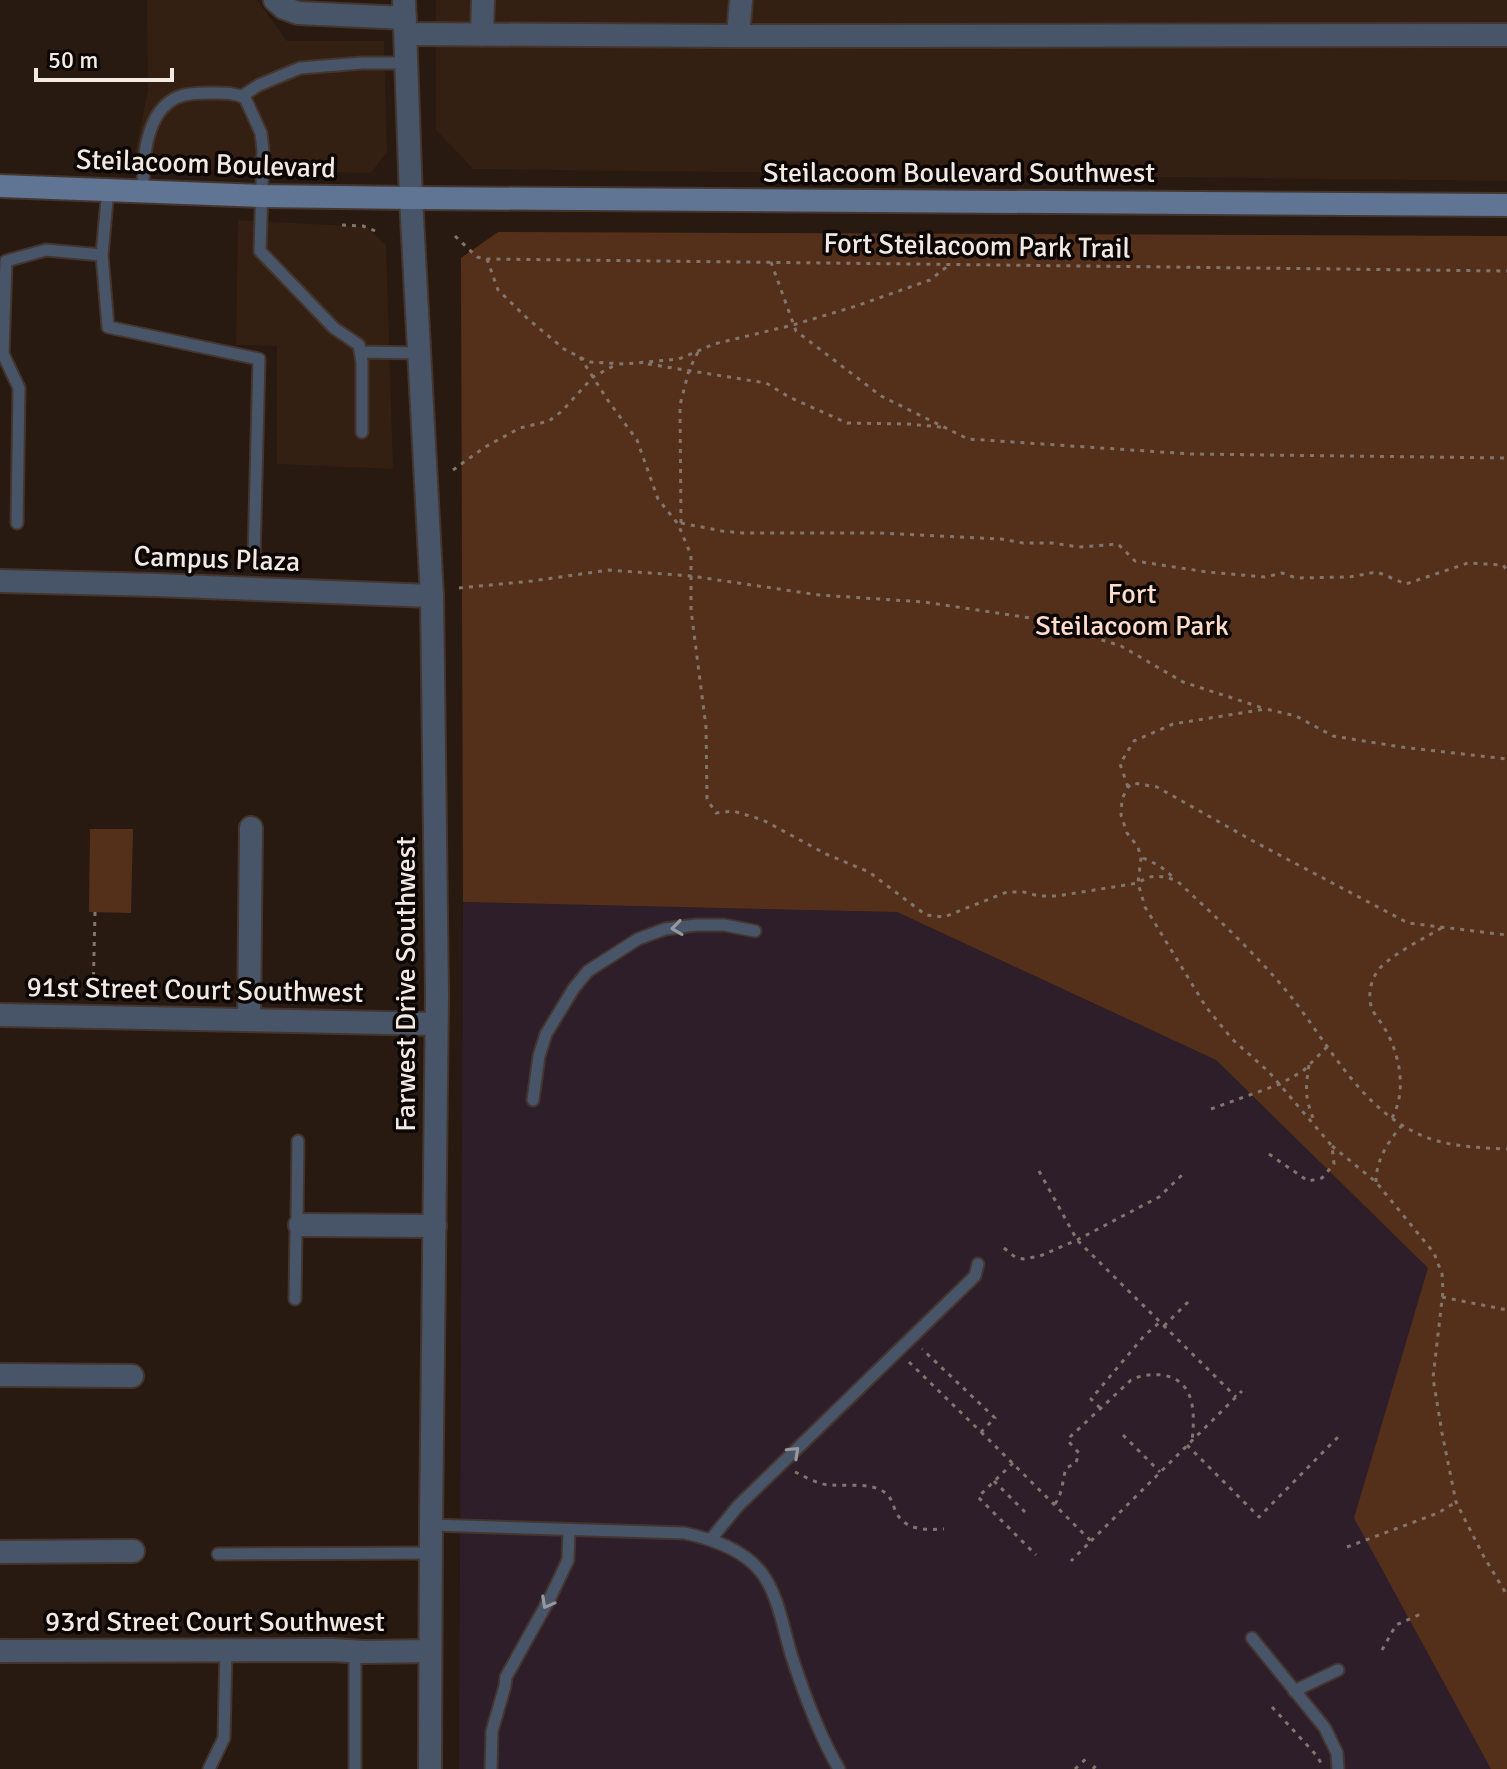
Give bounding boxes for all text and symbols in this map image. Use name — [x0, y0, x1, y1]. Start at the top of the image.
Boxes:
scale bar — [36, 32, 172, 82]
text: 50 m — [48, 45, 98, 75]
street label: Steilacoom Boulevard — [75, 142, 336, 186]
street label: Steilacoom Boulevard Southwest — [763, 156, 1155, 190]
street label: Fort Steilacoom Park Trail — [823, 226, 1131, 266]
street label: Campus Plaza — [133, 539, 301, 579]
park label: Fort Steilacoom Park — [1035, 577, 1229, 643]
street label: Farwest Drive Southwest — [389, 836, 423, 1132]
one-way arrow — [671, 919, 684, 936]
street label: 91st Street Court Southwest — [26, 970, 364, 1010]
one-way arrow — [785, 1447, 799, 1461]
one-way arrow — [541, 1594, 557, 1608]
street label: 93rd Street Court Southwest — [45, 1605, 385, 1639]

